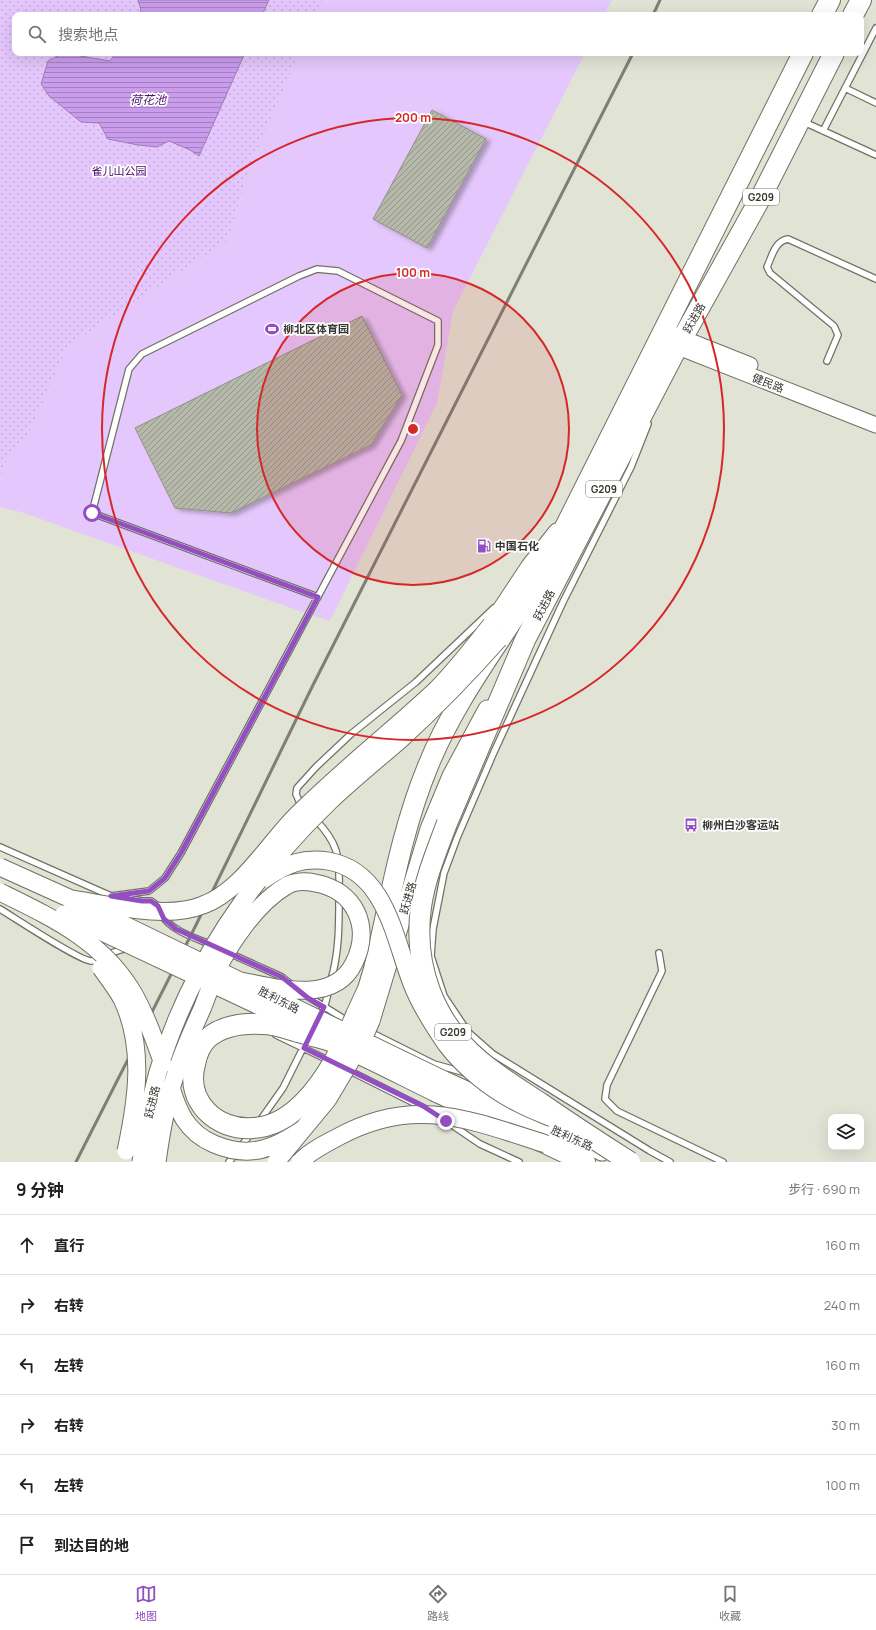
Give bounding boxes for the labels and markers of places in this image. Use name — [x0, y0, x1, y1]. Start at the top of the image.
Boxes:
sports icon: 柳北区体育园 — [264, 321, 280, 337]
place label: 柳北区体育园 — [283, 321, 349, 336]
centre of rings — [406, 422, 420, 436]
fuel station icon: 中国石化 — [476, 538, 492, 554]
place label: 中国石化 — [495, 538, 539, 553]
bus stop icon: 柳州白沙客运站 — [683, 817, 699, 833]
place label: 柳州白沙客运站 — [702, 817, 779, 832]

